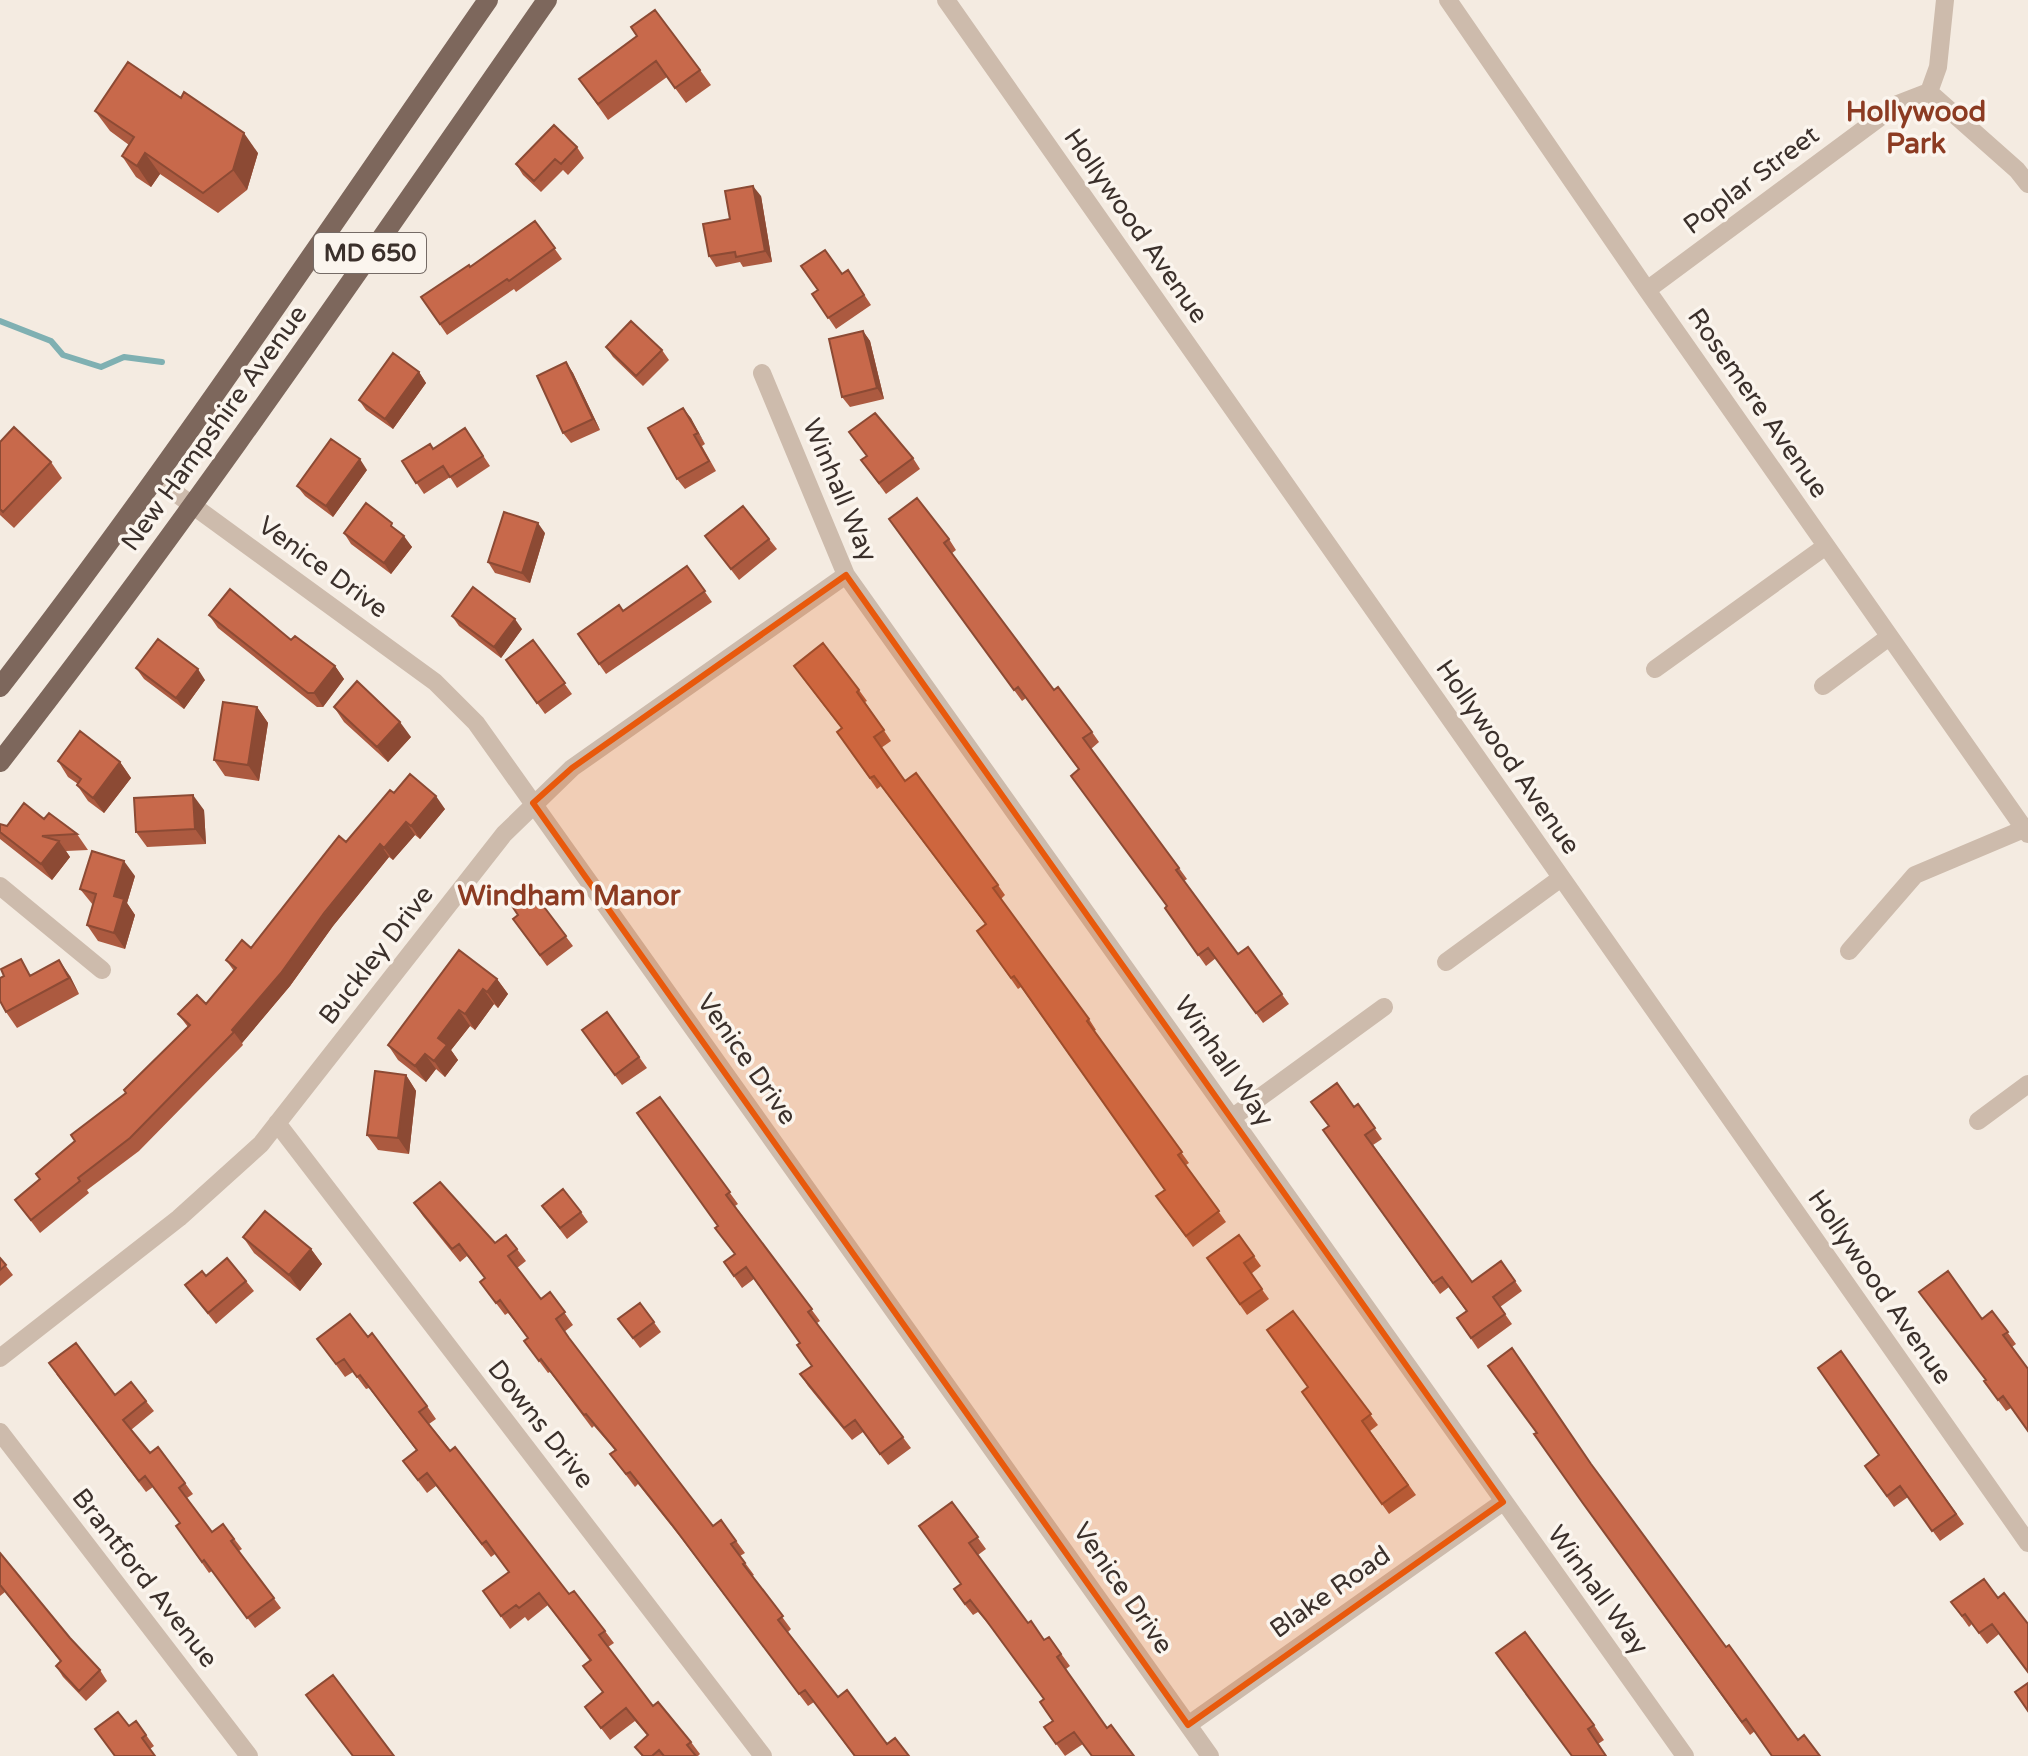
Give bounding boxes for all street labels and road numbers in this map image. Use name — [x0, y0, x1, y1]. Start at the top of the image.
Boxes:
street label: Poplar Street — [1677, 119, 1825, 241]
street label: Hollywood Avenue — [1057, 123, 1215, 329]
road number: MD 650 — [314, 233, 426, 273]
street label: New Hampshire Avenue — [115, 299, 313, 557]
street label: Rosemere Avenue — [1681, 302, 1835, 504]
street label: Winhall Way — [796, 414, 884, 566]
street label: Venice Drive — [252, 510, 394, 624]
street label: Hollywood Avenue — [1429, 654, 1587, 860]
street label: Buckley Drive — [312, 879, 440, 1031]
street label: Venice Drive — [690, 987, 804, 1131]
street label: Winhall Way — [1168, 990, 1280, 1132]
street label: Hollywood Avenue — [1801, 1184, 1959, 1390]
street label: Downs Drive — [481, 1354, 601, 1494]
street label: Brantford Avenue — [65, 1482, 225, 1674]
street label: Venice Drive — [1066, 1516, 1180, 1660]
street label: Winhall Way — [1541, 1519, 1655, 1661]
street label: Blake Road — [1264, 1539, 1396, 1645]

